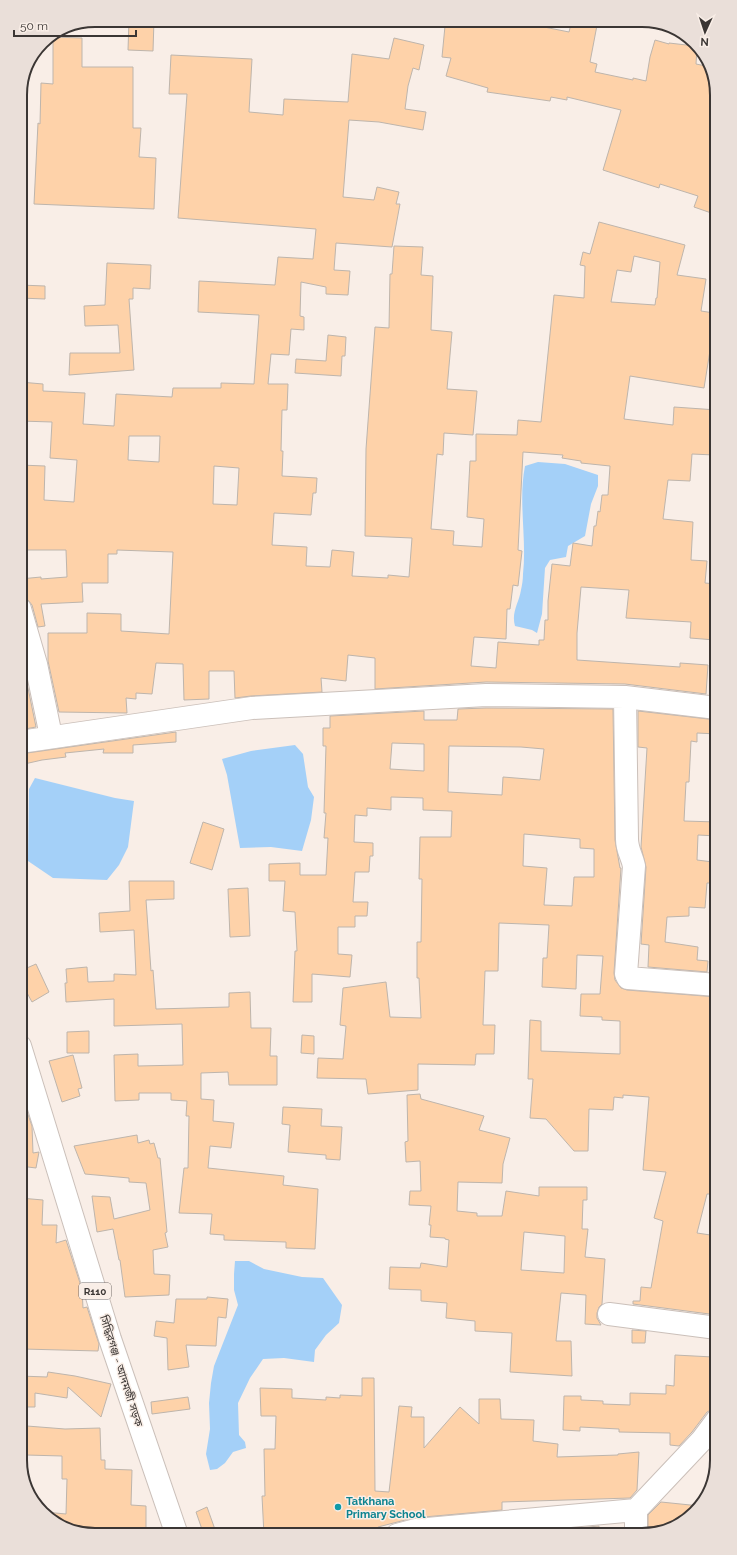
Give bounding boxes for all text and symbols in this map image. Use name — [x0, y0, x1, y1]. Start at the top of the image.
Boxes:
scale bar — [14, 12, 136, 38]
north arrow — [685, 12, 725, 52]
text: 50 m — [20, 19, 48, 33]
text: N — [700, 35, 709, 48]
road number: R110 — [79, 1283, 111, 1299]
street label: সিদ্ধিরগঞ্জ - আদমজী সড়ক — [97, 1313, 145, 1428]
place label: Tatkhana Primary School — [346, 1495, 426, 1521]
marker: Tatkhana Primary School — [333, 1502, 343, 1512]

